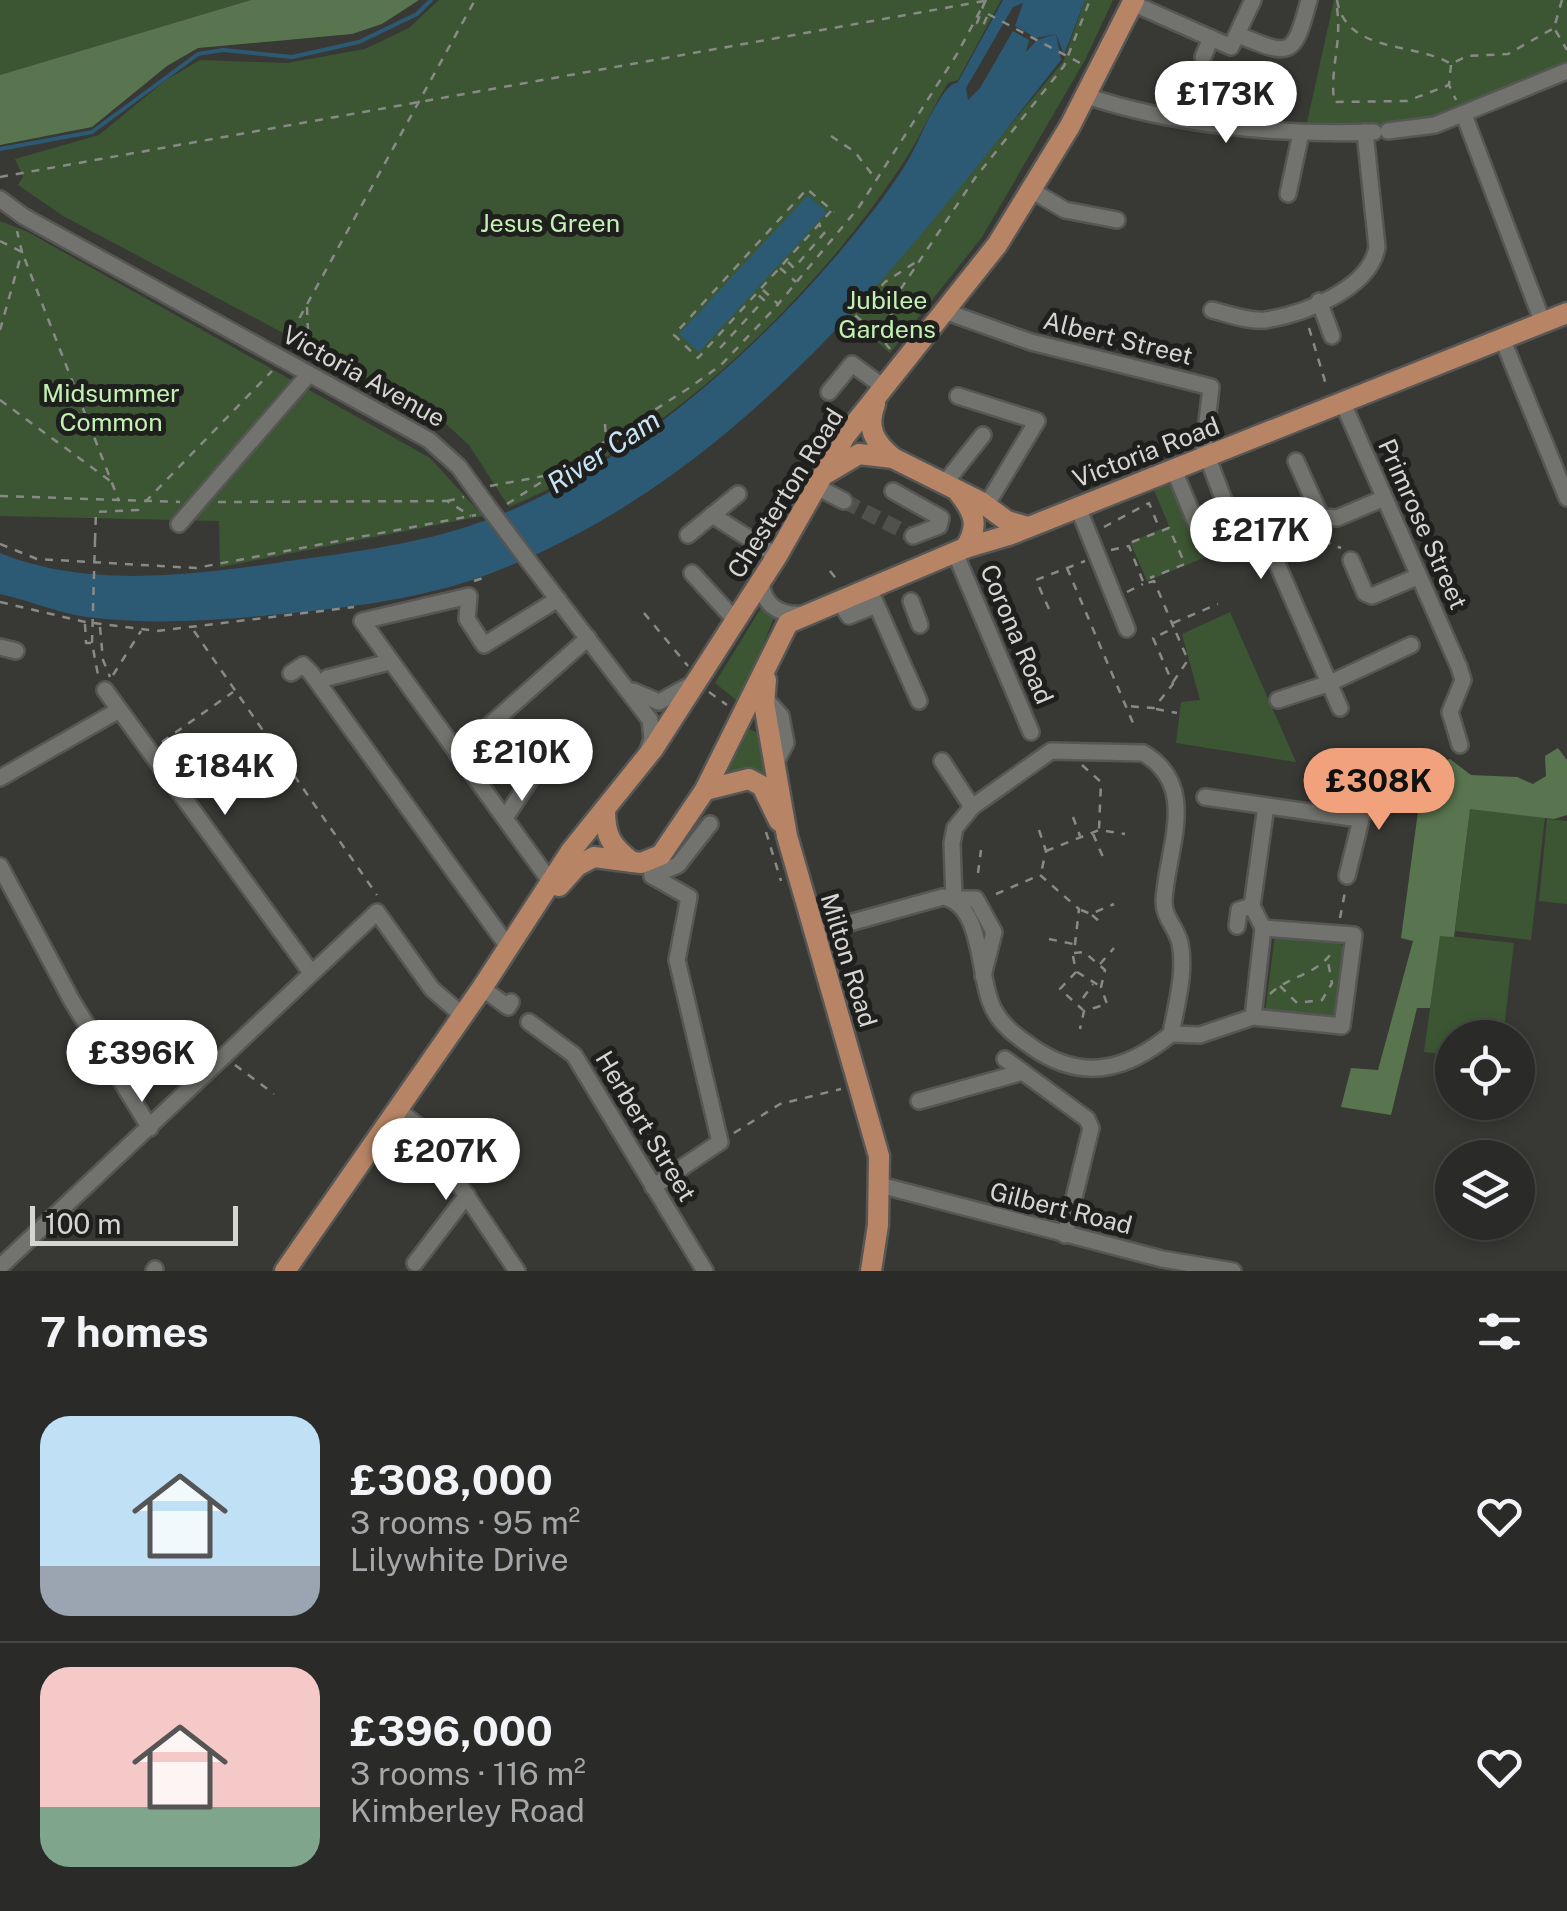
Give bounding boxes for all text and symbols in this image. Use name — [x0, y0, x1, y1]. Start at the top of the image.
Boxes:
pin: £173K — [1156, 61, 1296, 146]
text: £173K — [1177, 75, 1275, 112]
park label: Jesus Green — [480, 208, 620, 238]
park label: Jubilee Gardens — [838, 285, 936, 344]
street label: Albert Street — [1040, 305, 1196, 371]
street label: Victoria Avenue — [277, 319, 451, 433]
park label: Midsummer Common — [42, 378, 180, 437]
water label: River Cam — [541, 402, 665, 500]
street label: Chesterton Road — [721, 403, 849, 583]
street label: Victoria Road — [1068, 410, 1224, 494]
street label: Primrose Street — [1372, 434, 1474, 614]
pin: £217K — [1191, 497, 1331, 582]
text: £217K — [1212, 511, 1310, 548]
street label: Corona Road — [974, 560, 1060, 708]
pin: £210K — [452, 719, 592, 804]
pin: £184K — [155, 733, 295, 818]
text: £210K — [473, 733, 571, 770]
text: £184K — [175, 747, 275, 784]
pin: £308K — [1309, 748, 1449, 833]
text: £308K — [1326, 762, 1432, 799]
street label: Milton Road — [814, 889, 884, 1031]
pin: £396K — [72, 1020, 212, 1105]
map controls — [1435, 1020, 1535, 1240]
button: locate — [1435, 1020, 1535, 1120]
text: £396K — [89, 1034, 195, 1071]
street label: Herbert Street — [589, 1045, 703, 1207]
pin: £207K — [376, 1118, 516, 1203]
text: £207K — [394, 1132, 498, 1169]
button: layers — [1435, 1140, 1535, 1240]
street label: Gilbert Road — [987, 1176, 1135, 1240]
scale bar — [30, 1201, 238, 1246]
text: 100 m — [45, 1207, 122, 1240]
icon: filters — [1472, 1304, 1527, 1359]
text: 7 homes — [40, 1307, 209, 1356]
text: £308,000 — [350, 1455, 553, 1504]
icon: home — [120, 1456, 240, 1576]
icon: heart — [1472, 1489, 1527, 1544]
text: 3 rooms · 95 m² — [350, 1504, 580, 1541]
text: Lilywhite Drive — [350, 1541, 569, 1578]
text: £396,000 — [350, 1706, 553, 1755]
icon: home — [120, 1707, 240, 1827]
icon: heart — [1472, 1740, 1527, 1795]
text: 3 rooms · 116 m² — [350, 1755, 586, 1792]
text: Kimberley Road — [350, 1792, 585, 1829]

